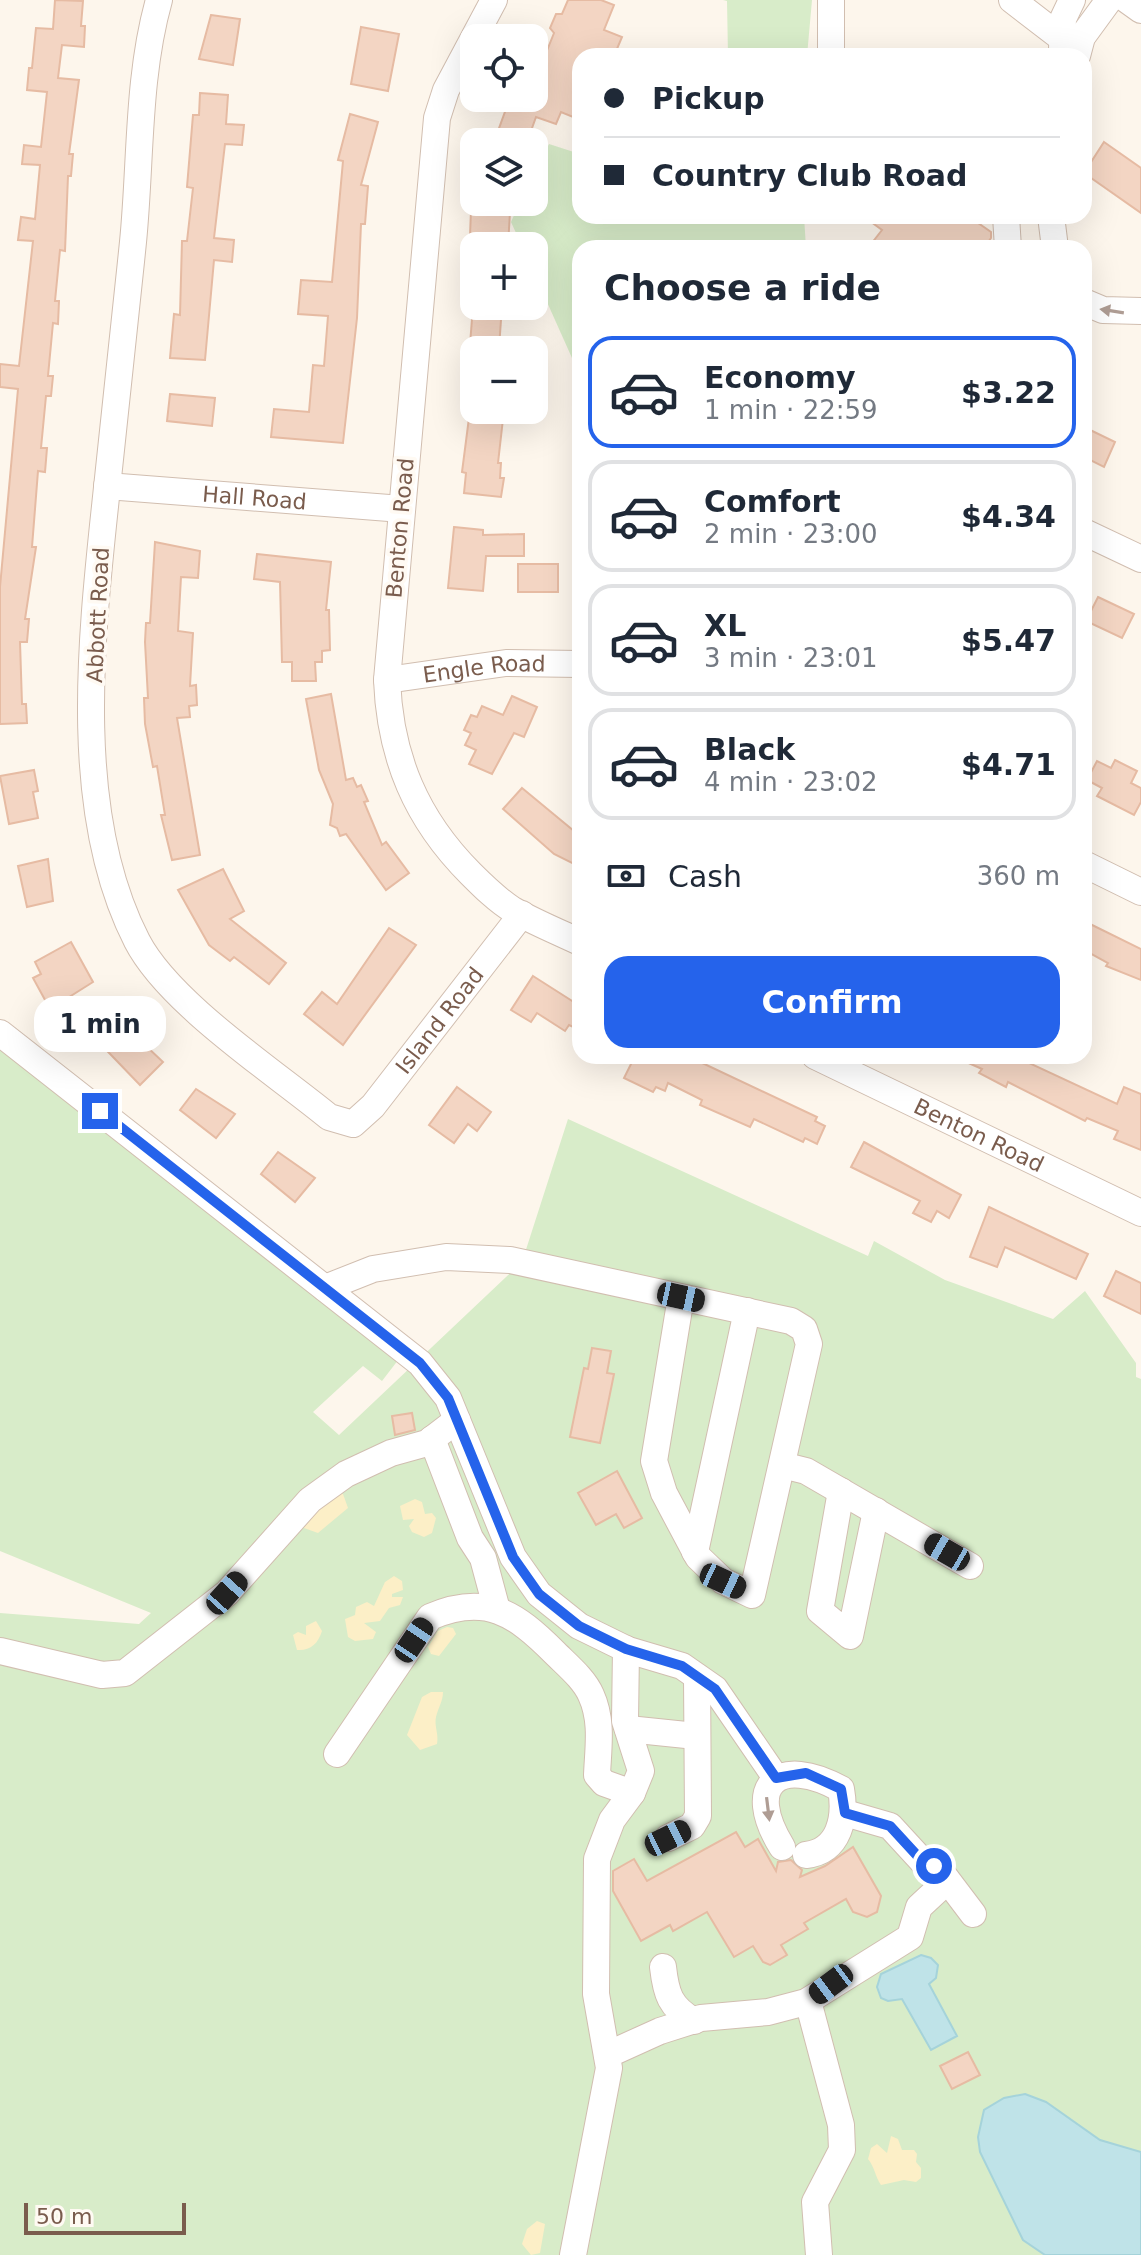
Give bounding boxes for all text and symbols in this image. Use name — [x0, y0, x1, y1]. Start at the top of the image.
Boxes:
map controls — [460, 24, 548, 424]
button: locate — [460, 24, 548, 112]
text: Pickup — [652, 81, 765, 116]
button: layers — [460, 128, 548, 216]
text: Country Club Road — [652, 158, 967, 193]
button: + — [460, 232, 548, 320]
text: Choose a ride — [604, 267, 881, 308]
one-way arrow — [1099, 304, 1124, 317]
button: − — [460, 336, 548, 424]
icon: car — [608, 356, 680, 428]
text: Economy — [704, 360, 856, 395]
text: $3.22 — [961, 375, 1056, 410]
text: 1 min · 22:59 — [704, 395, 878, 425]
street label: Benton Road — [381, 457, 419, 599]
icon: car — [608, 480, 680, 552]
street label: Hall Road — [201, 481, 308, 514]
text: Comfort — [704, 484, 841, 519]
text: $4.34 — [961, 499, 1056, 534]
text: 2 min · 23:00 — [704, 519, 878, 549]
street label: Abbott Road — [82, 546, 114, 684]
icon: car — [608, 604, 680, 676]
text: XL — [704, 608, 746, 643]
text: $5.47 — [961, 623, 1056, 658]
text: 3 min · 23:01 — [704, 643, 878, 673]
street label: Engle Road — [421, 650, 546, 687]
icon: car — [608, 728, 680, 800]
text: Black — [704, 732, 795, 767]
text: $4.71 — [961, 747, 1056, 782]
text: 4 min · 23:02 — [704, 767, 878, 797]
icon: cash — [604, 854, 648, 898]
text: Cash — [668, 859, 742, 894]
text: 360 m — [977, 861, 1060, 891]
button: Confirm — [604, 956, 1060, 1048]
street label: Island Road — [390, 962, 488, 1078]
callout: 1 min — [34, 995, 166, 1051]
text: 1 min — [59, 1009, 141, 1039]
route end — [82, 1093, 118, 1129]
street label: Benton Road — [910, 1093, 1048, 1177]
car — [655, 1280, 707, 1314]
car — [920, 1530, 974, 1574]
car — [696, 1560, 750, 1602]
car — [202, 1567, 252, 1619]
car — [391, 1613, 437, 1667]
one-way arrow — [762, 1796, 775, 1821]
car — [641, 1817, 695, 1859]
route start — [916, 1848, 952, 1884]
car — [805, 1960, 857, 2008]
scale bar — [24, 2199, 186, 2235]
text: 50 m — [36, 2204, 92, 2229]

